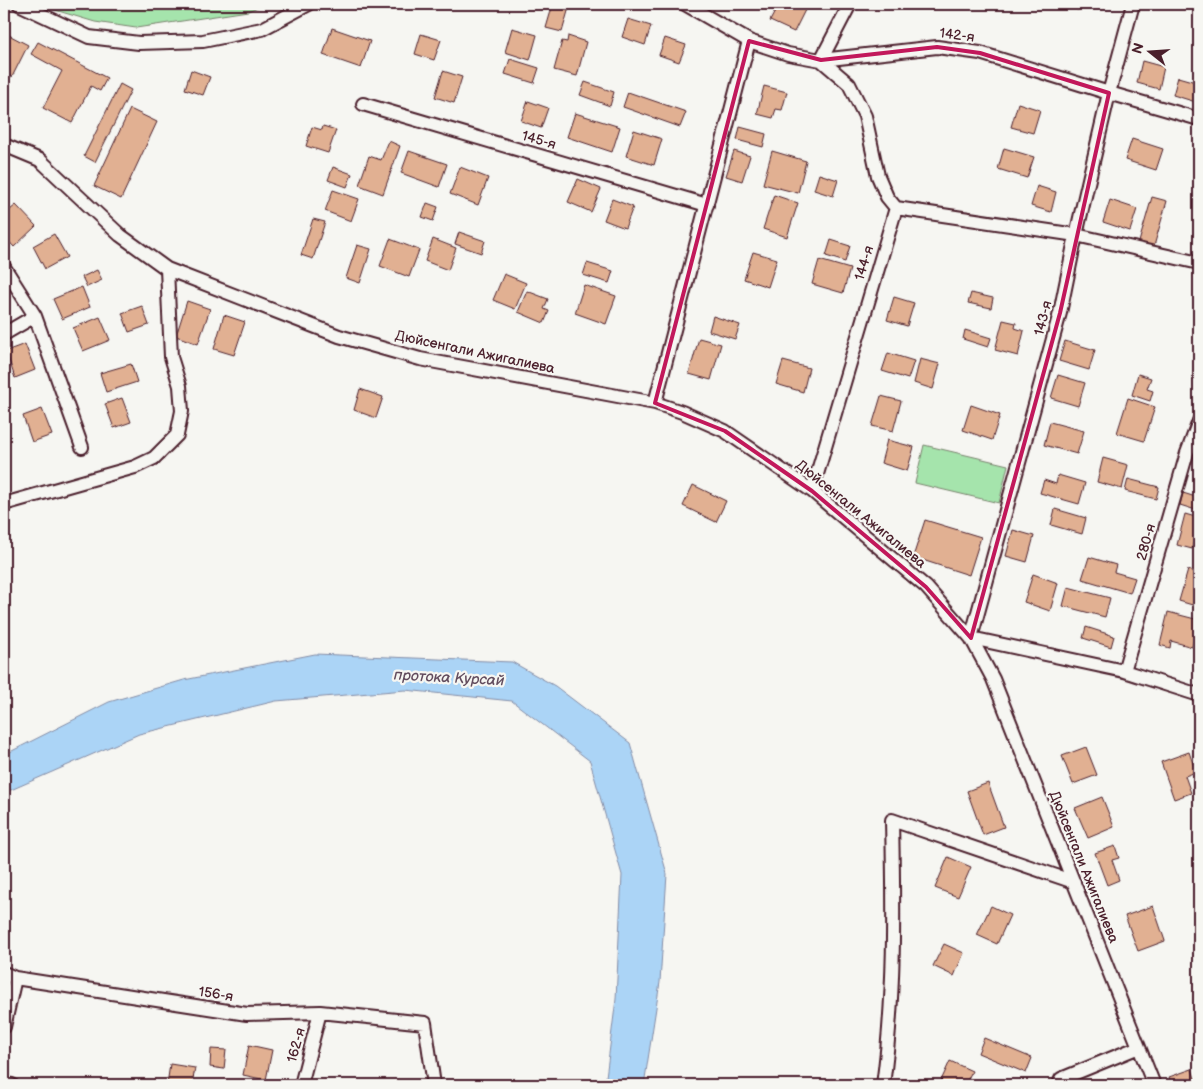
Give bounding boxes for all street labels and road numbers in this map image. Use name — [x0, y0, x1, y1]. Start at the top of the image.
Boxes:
street label: 142-я — [939, 24, 976, 46]
street label: 145-я — [520, 127, 558, 153]
street label: 144-я — [851, 243, 877, 282]
street label: 143-я — [1030, 299, 1056, 337]
street label: Дюйсенгали Ажигалиева — [394, 327, 557, 377]
street label: Дюйсенгали Ажигалиева — [793, 456, 930, 572]
street label: 280-я — [1133, 521, 1159, 562]
street label: Дюйсенгали Ажигалиева — [1046, 788, 1123, 946]
street label: 156-я — [197, 983, 235, 1005]
street label: 162-я — [283, 1026, 309, 1064]

